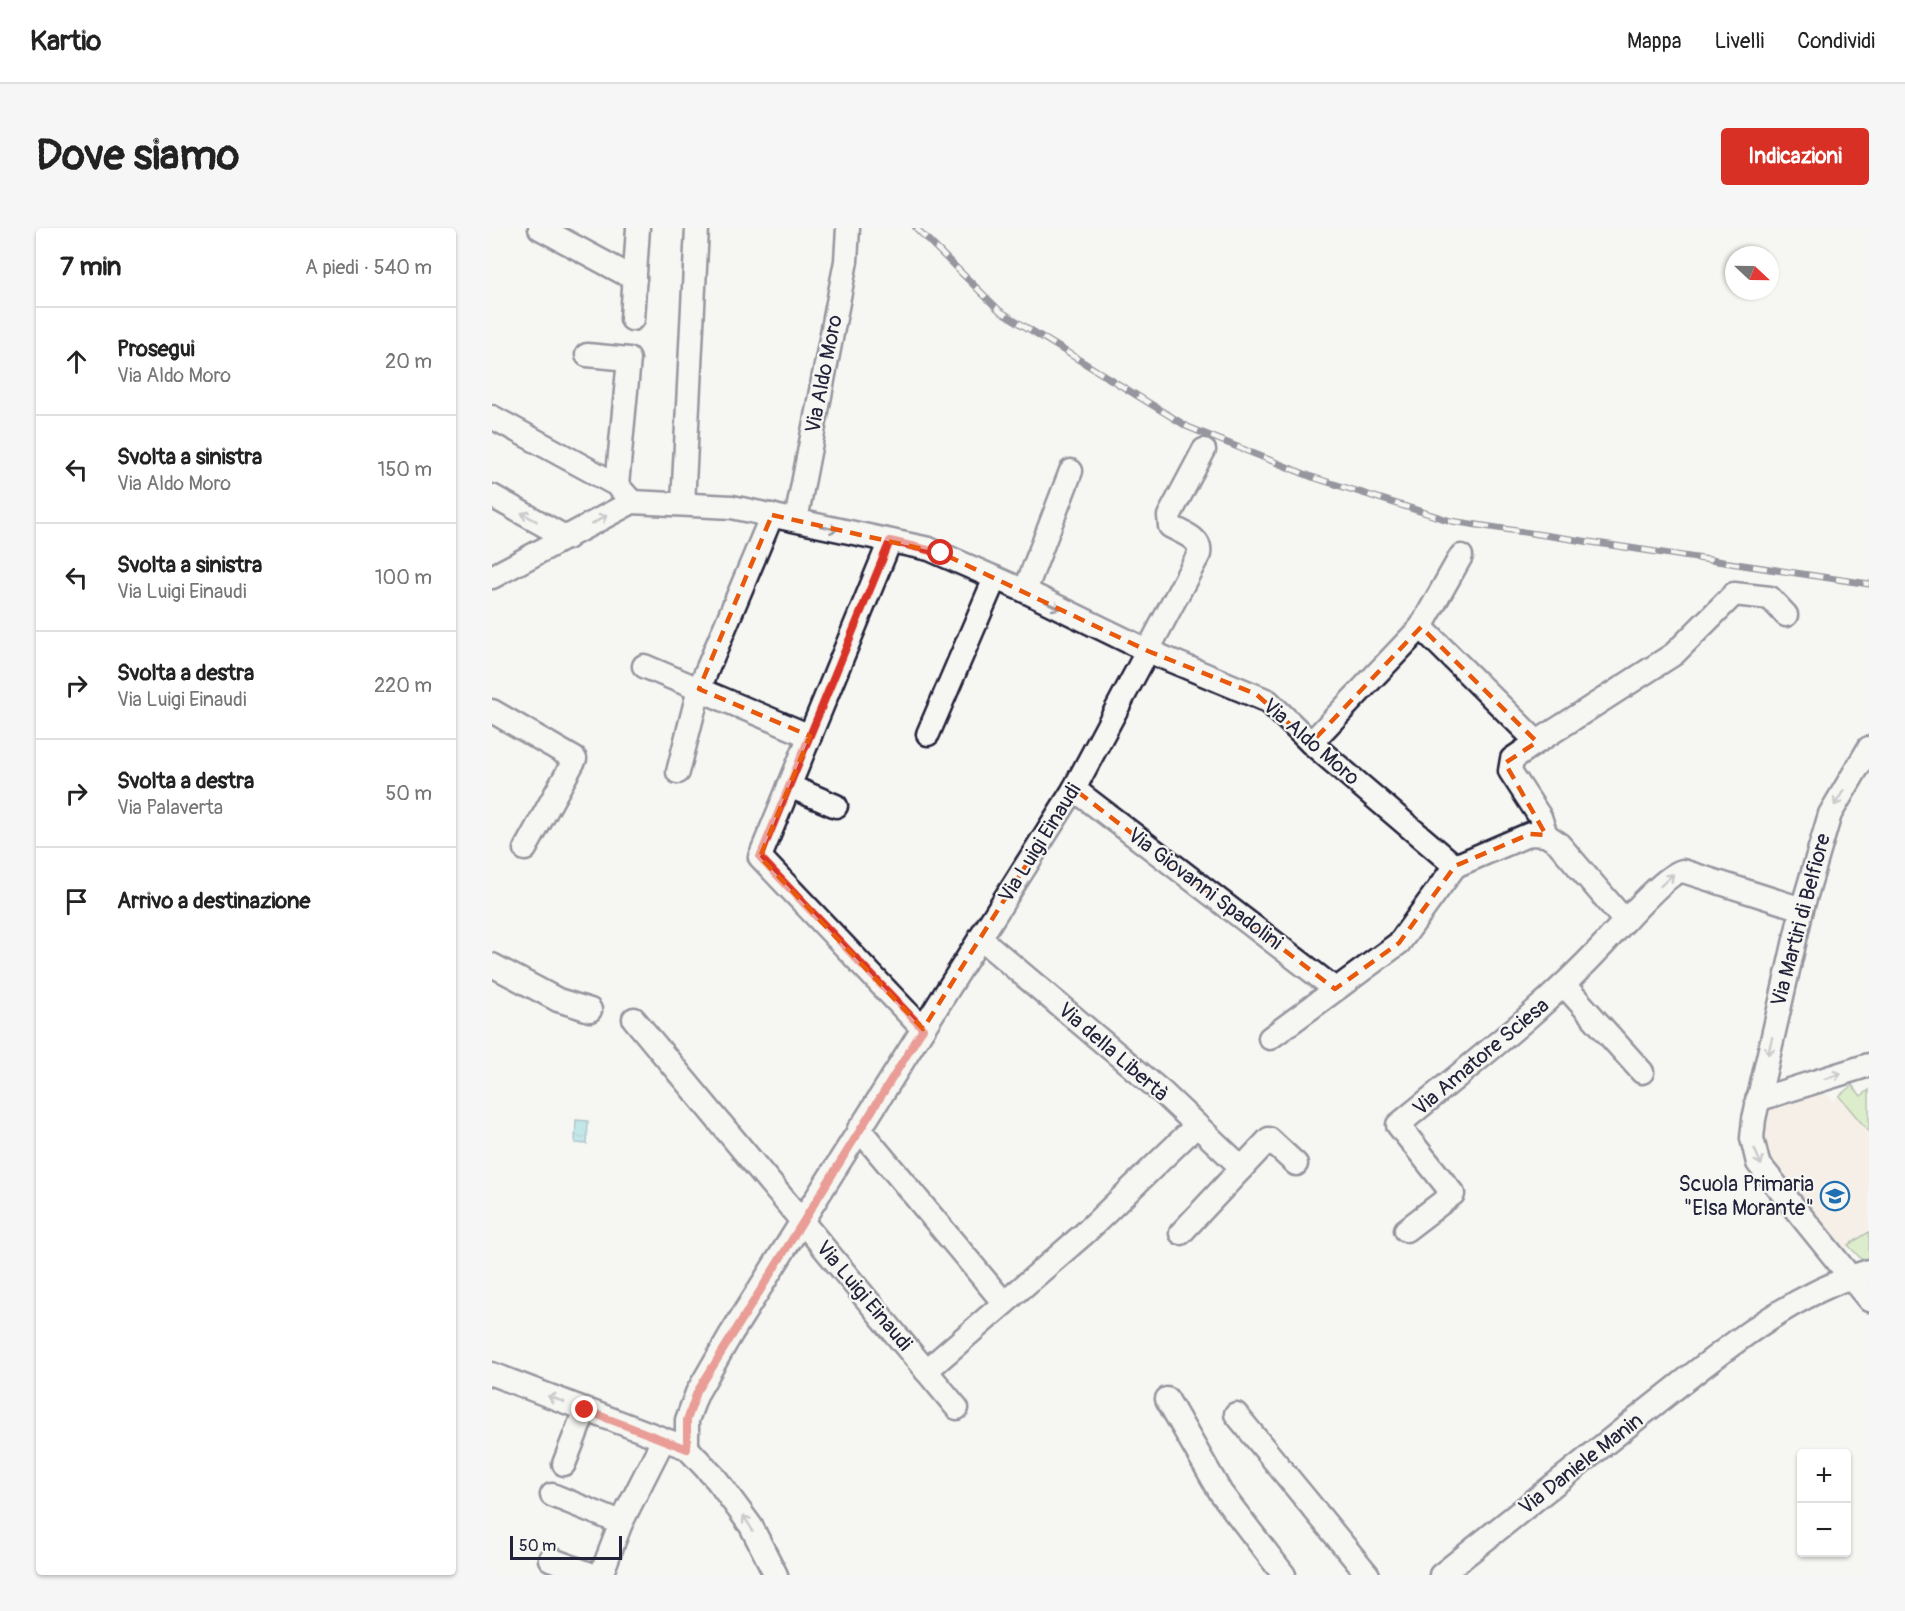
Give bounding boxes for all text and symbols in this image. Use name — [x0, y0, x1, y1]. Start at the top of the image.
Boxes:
text: Kartio — [30, 24, 101, 59]
text: Mappa — [1627, 28, 1681, 55]
text: Livelli — [1714, 28, 1764, 55]
text: Condividi — [1797, 28, 1875, 55]
button: Indicazioni — [1721, 128, 1869, 185]
text: Dove siamo — [36, 130, 239, 182]
north arrow — [1725, 246, 1779, 300]
text: 7 min — [60, 251, 122, 283]
text: A piedi · 540 m — [305, 255, 432, 280]
street label: Via Aldo Moro — [799, 313, 849, 435]
text: Prosegui — [117, 335, 195, 363]
icon: ahead — [60, 345, 93, 378]
text: 20 m — [385, 349, 432, 374]
text: Via Aldo Moro — [117, 363, 231, 388]
text: Svolta a sinistra — [117, 443, 262, 471]
icon: left — [60, 453, 93, 486]
text: 150 m — [378, 457, 432, 482]
text: Via Aldo Moro — [117, 471, 231, 496]
one-way arrow — [521, 511, 538, 523]
one-way arrow — [590, 514, 607, 526]
one-way arrow — [820, 522, 839, 534]
route start — [927, 539, 953, 565]
text: Svolta a sinistra — [117, 551, 262, 579]
icon: left — [60, 561, 93, 594]
text: 100 m — [375, 565, 432, 590]
text: Via Luigi Einaudi — [117, 579, 246, 604]
one-way arrow — [1043, 599, 1061, 611]
text: Svolta a destra — [117, 659, 254, 687]
icon: right — [60, 669, 93, 702]
text: 220 m — [374, 673, 432, 698]
text: Via Luigi Einaudi — [117, 687, 246, 712]
street label: Via Aldo Moro — [1257, 693, 1365, 791]
text: Svolta a destra — [117, 767, 254, 795]
icon: right — [60, 777, 93, 810]
street label: Via Luigi Einaudi — [993, 778, 1088, 908]
text: 50 m — [385, 781, 432, 806]
one-way arrow — [1832, 789, 1844, 806]
text: Via Palaverta — [117, 795, 223, 820]
street label: Via Giovanni Spadolini — [1122, 822, 1288, 956]
street label: Via Martiri di Belfiore — [1765, 830, 1837, 1009]
one-way arrow — [1659, 873, 1674, 887]
icon: arrive — [60, 885, 93, 918]
text: Arrivo a destinazione — [117, 887, 310, 915]
street label: Via Amatore Sciesa — [1407, 992, 1555, 1122]
street label: Via della Libertà — [1052, 997, 1174, 1107]
one-way arrow — [1763, 1036, 1775, 1055]
one-way arrow — [1823, 1070, 1842, 1081]
one-way arrow — [1753, 1148, 1764, 1166]
place label: Scuola Primaria "Elsa Morante" — [1679, 1171, 1814, 1222]
school or university icon: Scuola Primaria "Elsa Morante" — [1819, 1180, 1851, 1212]
street label: Via Luigi Einaudi — [810, 1235, 918, 1357]
one-way arrow — [547, 1393, 566, 1404]
route end — [571, 1396, 597, 1422]
street label: Via Daniele Manin — [1513, 1407, 1649, 1521]
map controls — [1797, 1449, 1851, 1557]
button: + — [1797, 1449, 1851, 1503]
button: − — [1797, 1503, 1851, 1557]
one-way arrow — [742, 1515, 755, 1532]
scale bar — [510, 1533, 622, 1560]
text: 50 m — [519, 1536, 556, 1556]

